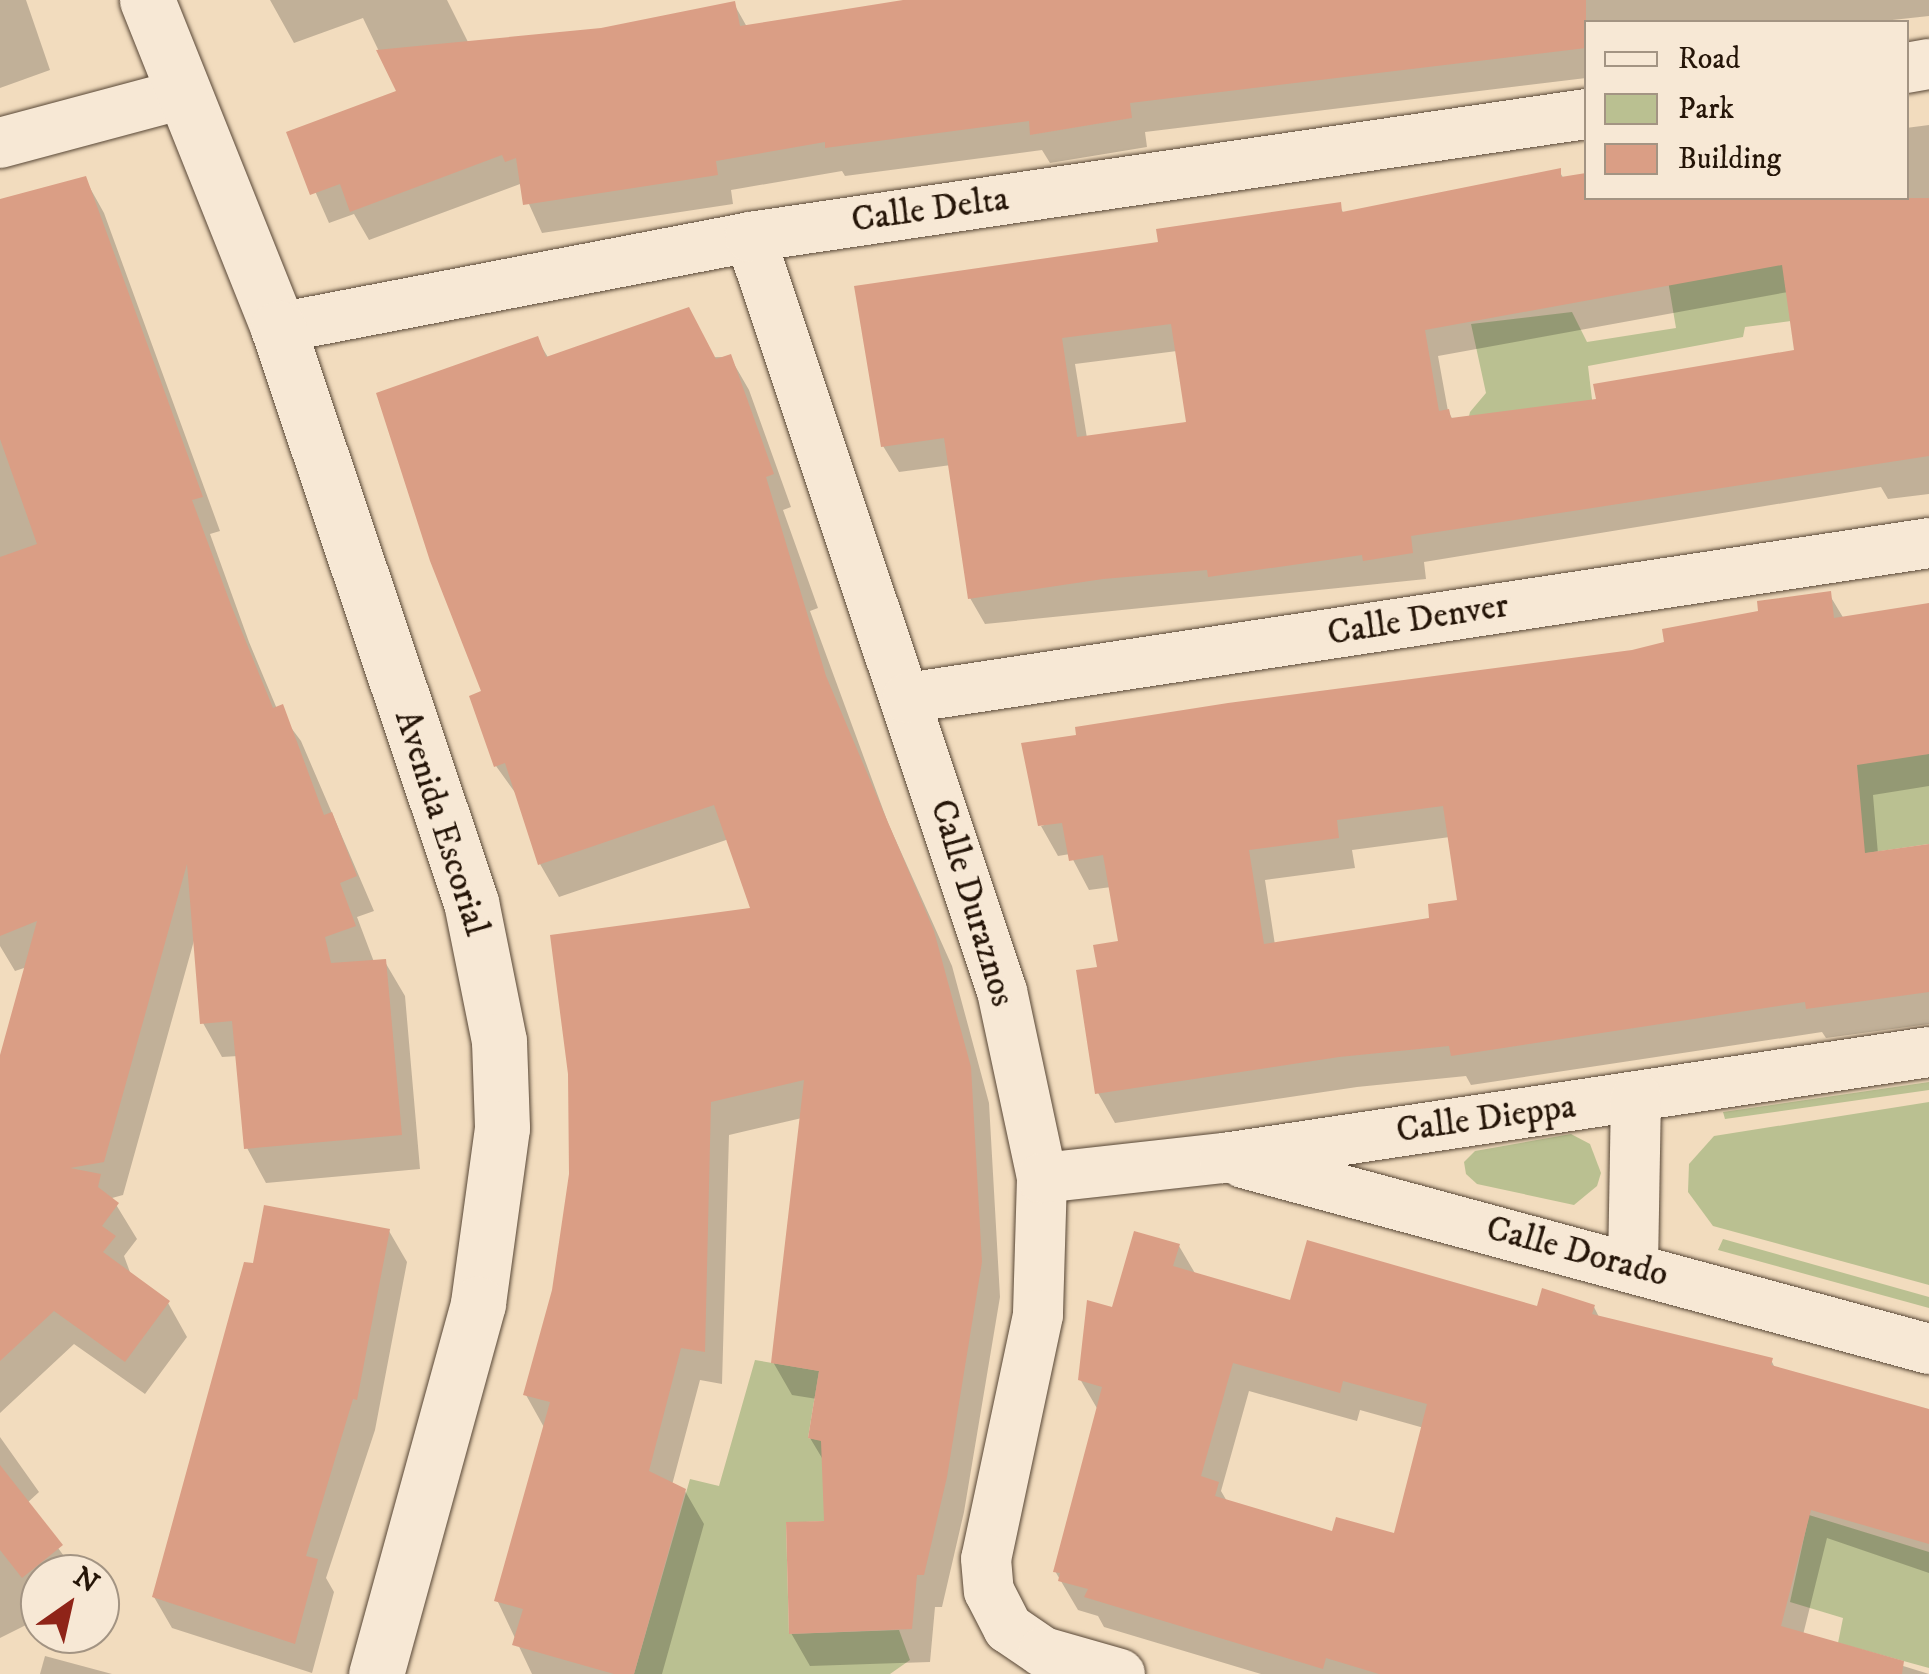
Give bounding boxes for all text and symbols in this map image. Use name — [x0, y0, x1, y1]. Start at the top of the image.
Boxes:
legend — [1584, 20, 1909, 200]
text: Road — [1678, 41, 1740, 78]
text: Park — [1678, 91, 1734, 128]
text: Building — [1678, 141, 1781, 178]
street label: Calle Delta — [849, 178, 1011, 242]
street label: Calle Denver — [1325, 585, 1511, 655]
street label: Avenida Escorial — [385, 705, 497, 941]
street label: Calle Duraznos — [921, 795, 1023, 1011]
street label: Calle Dieppa — [1394, 1086, 1578, 1152]
street label: Calle Dorado — [1482, 1208, 1672, 1296]
north arrow — [20, 1554, 120, 1654]
text: N — [67, 1559, 105, 1601]

